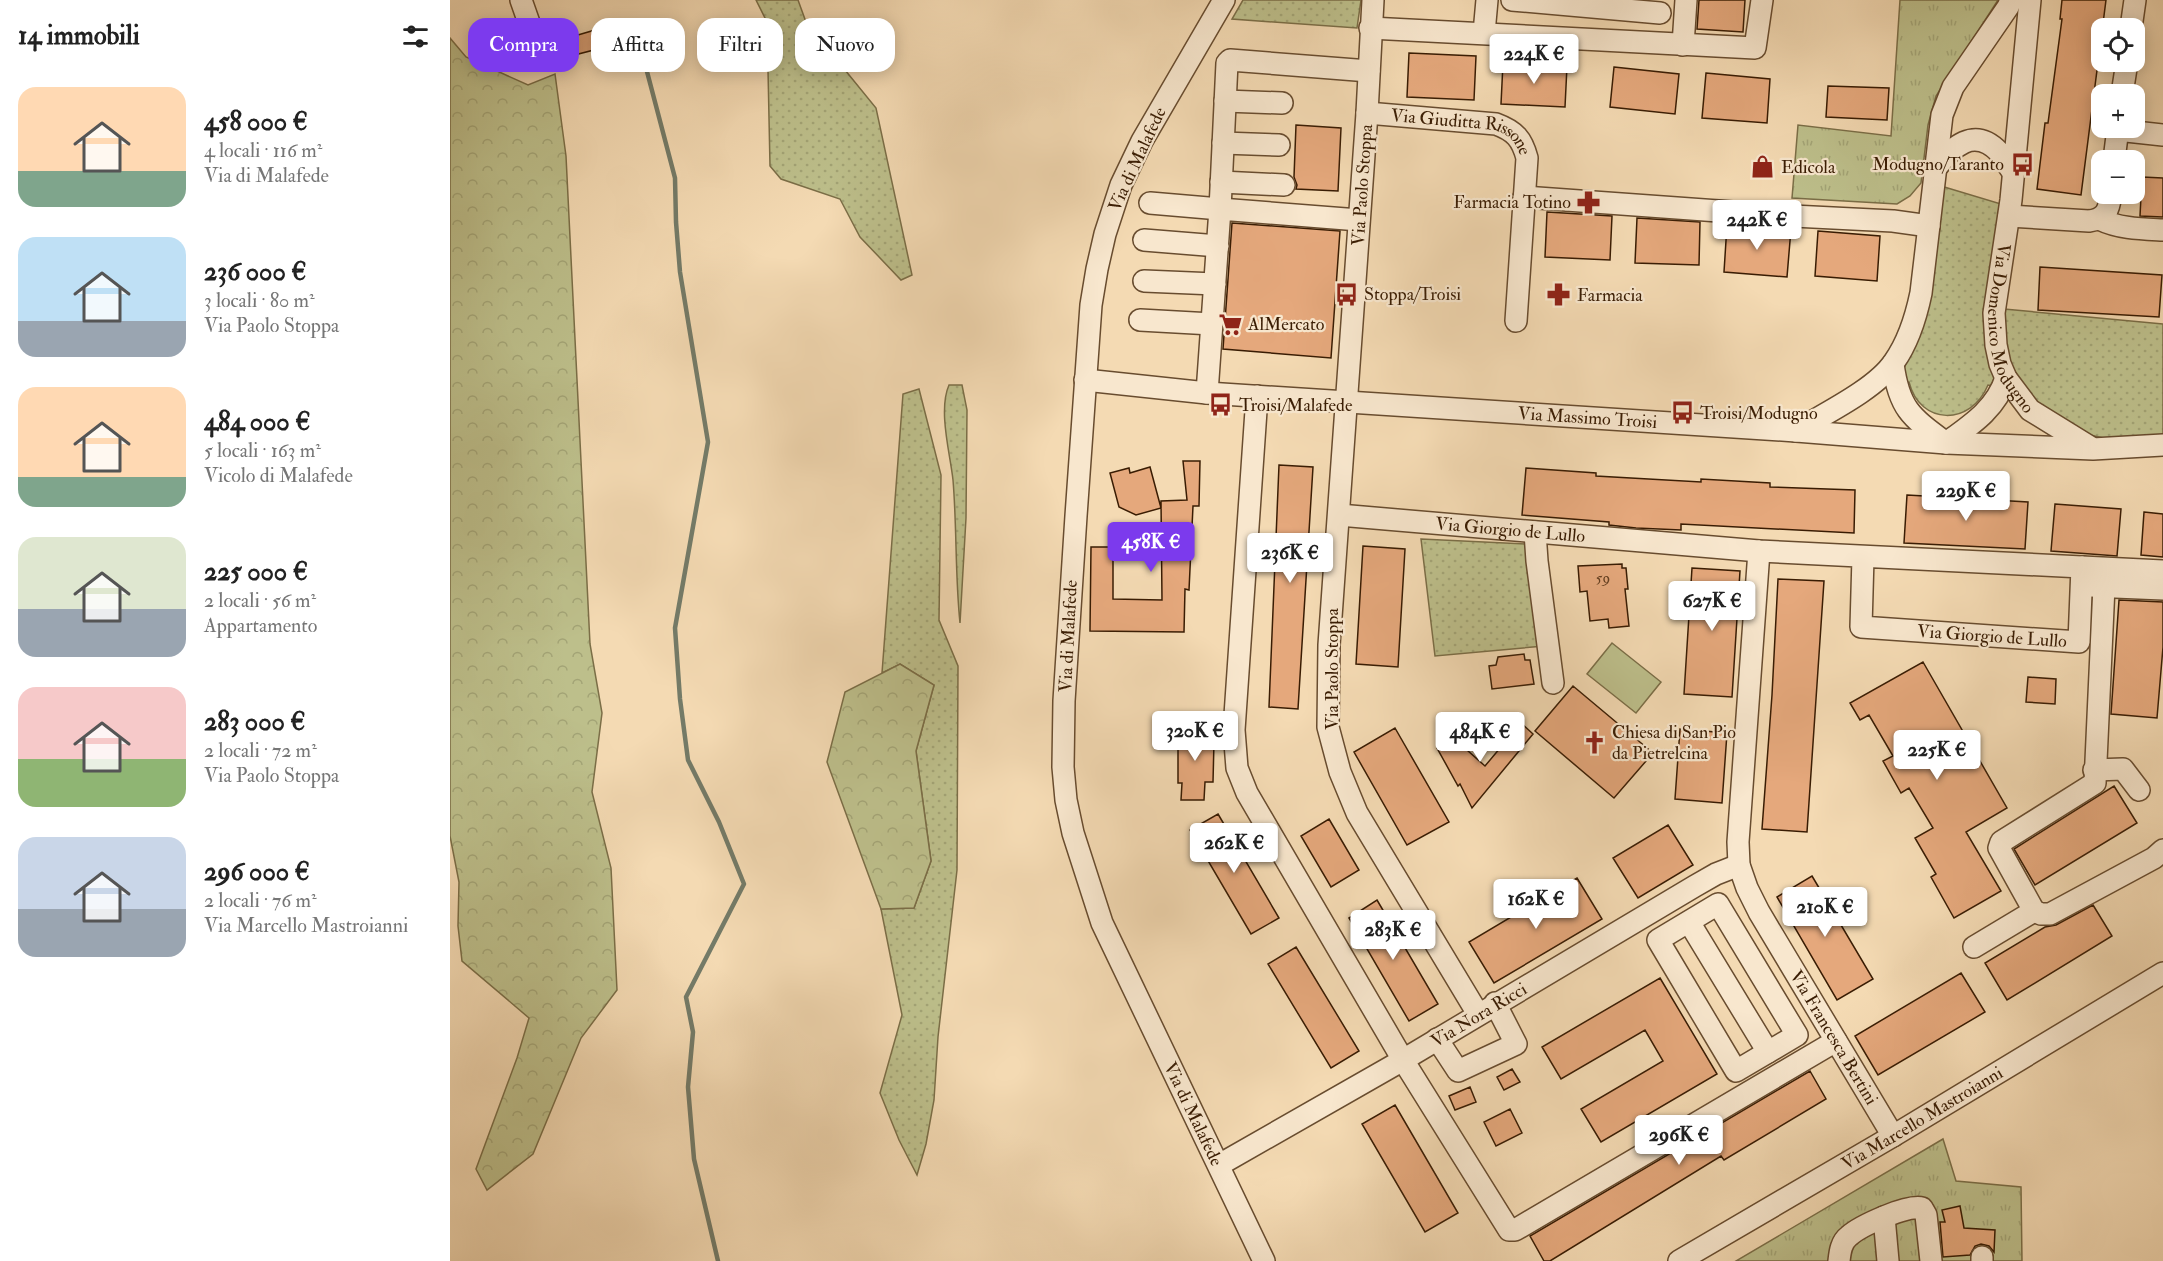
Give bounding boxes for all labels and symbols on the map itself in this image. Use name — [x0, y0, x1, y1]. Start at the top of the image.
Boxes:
pin: 224K € — [1485, 34, 1583, 85]
street label: Via di Malafede — [1103, 103, 1172, 215]
street label: Via Giuditta Rissone — [1390, 104, 1536, 159]
street label: Via Paolo Stoppa — [1347, 123, 1378, 247]
bus stop icon: Modugno/Taranto — [2009, 151, 2035, 177]
place label: Modugno/Taranto — [1872, 153, 2004, 176]
shop icon: Edicola — [1750, 154, 1776, 180]
place label: Edicola — [1781, 156, 1836, 179]
pharmacy icon: Farmacia Totino — [1576, 189, 1602, 215]
place label: Farmacia Totino — [1453, 191, 1571, 214]
pin: 242K € — [1708, 200, 1806, 251]
street label: Via Domenico Modugno — [1982, 242, 2040, 418]
bus stop icon: Stoppa/Troisi — [1333, 281, 1359, 307]
pharmacy icon: Farmacia — [1546, 282, 1572, 308]
place label: Stoppa/Troisi — [1364, 283, 1461, 306]
place label: Farmacia — [1577, 284, 1643, 307]
supermarket icon: AlMercato — [1217, 311, 1243, 337]
place label: AlMercato — [1247, 313, 1325, 336]
bus stop icon: Troisi/Malafede — [1208, 392, 1234, 418]
place label: Troisi/Malafede — [1239, 394, 1353, 417]
bus stop icon: Troisi/Modugno — [1669, 400, 1695, 426]
street label: Via Massimo Troisi — [1517, 402, 1658, 434]
place label: Troisi/Modugno — [1700, 402, 1818, 425]
pin: 229K € — [1917, 471, 2015, 522]
street label: Via Giorgio de Lullo — [1434, 512, 1586, 548]
pin: 458K € — [1102, 522, 1200, 573]
pin: 236K € — [1241, 533, 1339, 584]
house number: 59 — [1596, 569, 1610, 588]
street label: Via di Malafede — [1054, 579, 1083, 693]
pin: 627K € — [1663, 581, 1761, 632]
street label: Via Paolo Stoppa — [1321, 608, 1344, 730]
street label: Via Giorgio de Lullo — [1916, 620, 2068, 653]
pin: 320K € — [1146, 711, 1244, 762]
pin: 484K € — [1431, 712, 1529, 763]
place label: Chiesa di San Pio da Pietrelcina — [1612, 721, 1736, 765]
church icon: Chiesa di San Pio da Pietrelcina — [1581, 729, 1607, 755]
pin: 225K € — [1888, 730, 1986, 781]
pin: 262K € — [1185, 823, 1283, 874]
pin: 162K € — [1487, 879, 1585, 930]
pin: 210K € — [1776, 887, 1874, 938]
pin: 283K € — [1344, 910, 1442, 961]
street label: Via Francesca Bertini — [1784, 966, 1883, 1109]
street label: Via Nora Ricci — [1427, 978, 1531, 1053]
street label: Via di Malafede — [1158, 1059, 1228, 1170]
street label: Via Marcello Mastroianni — [1838, 1061, 2007, 1176]
pin: 296K € — [1630, 1115, 1728, 1166]

